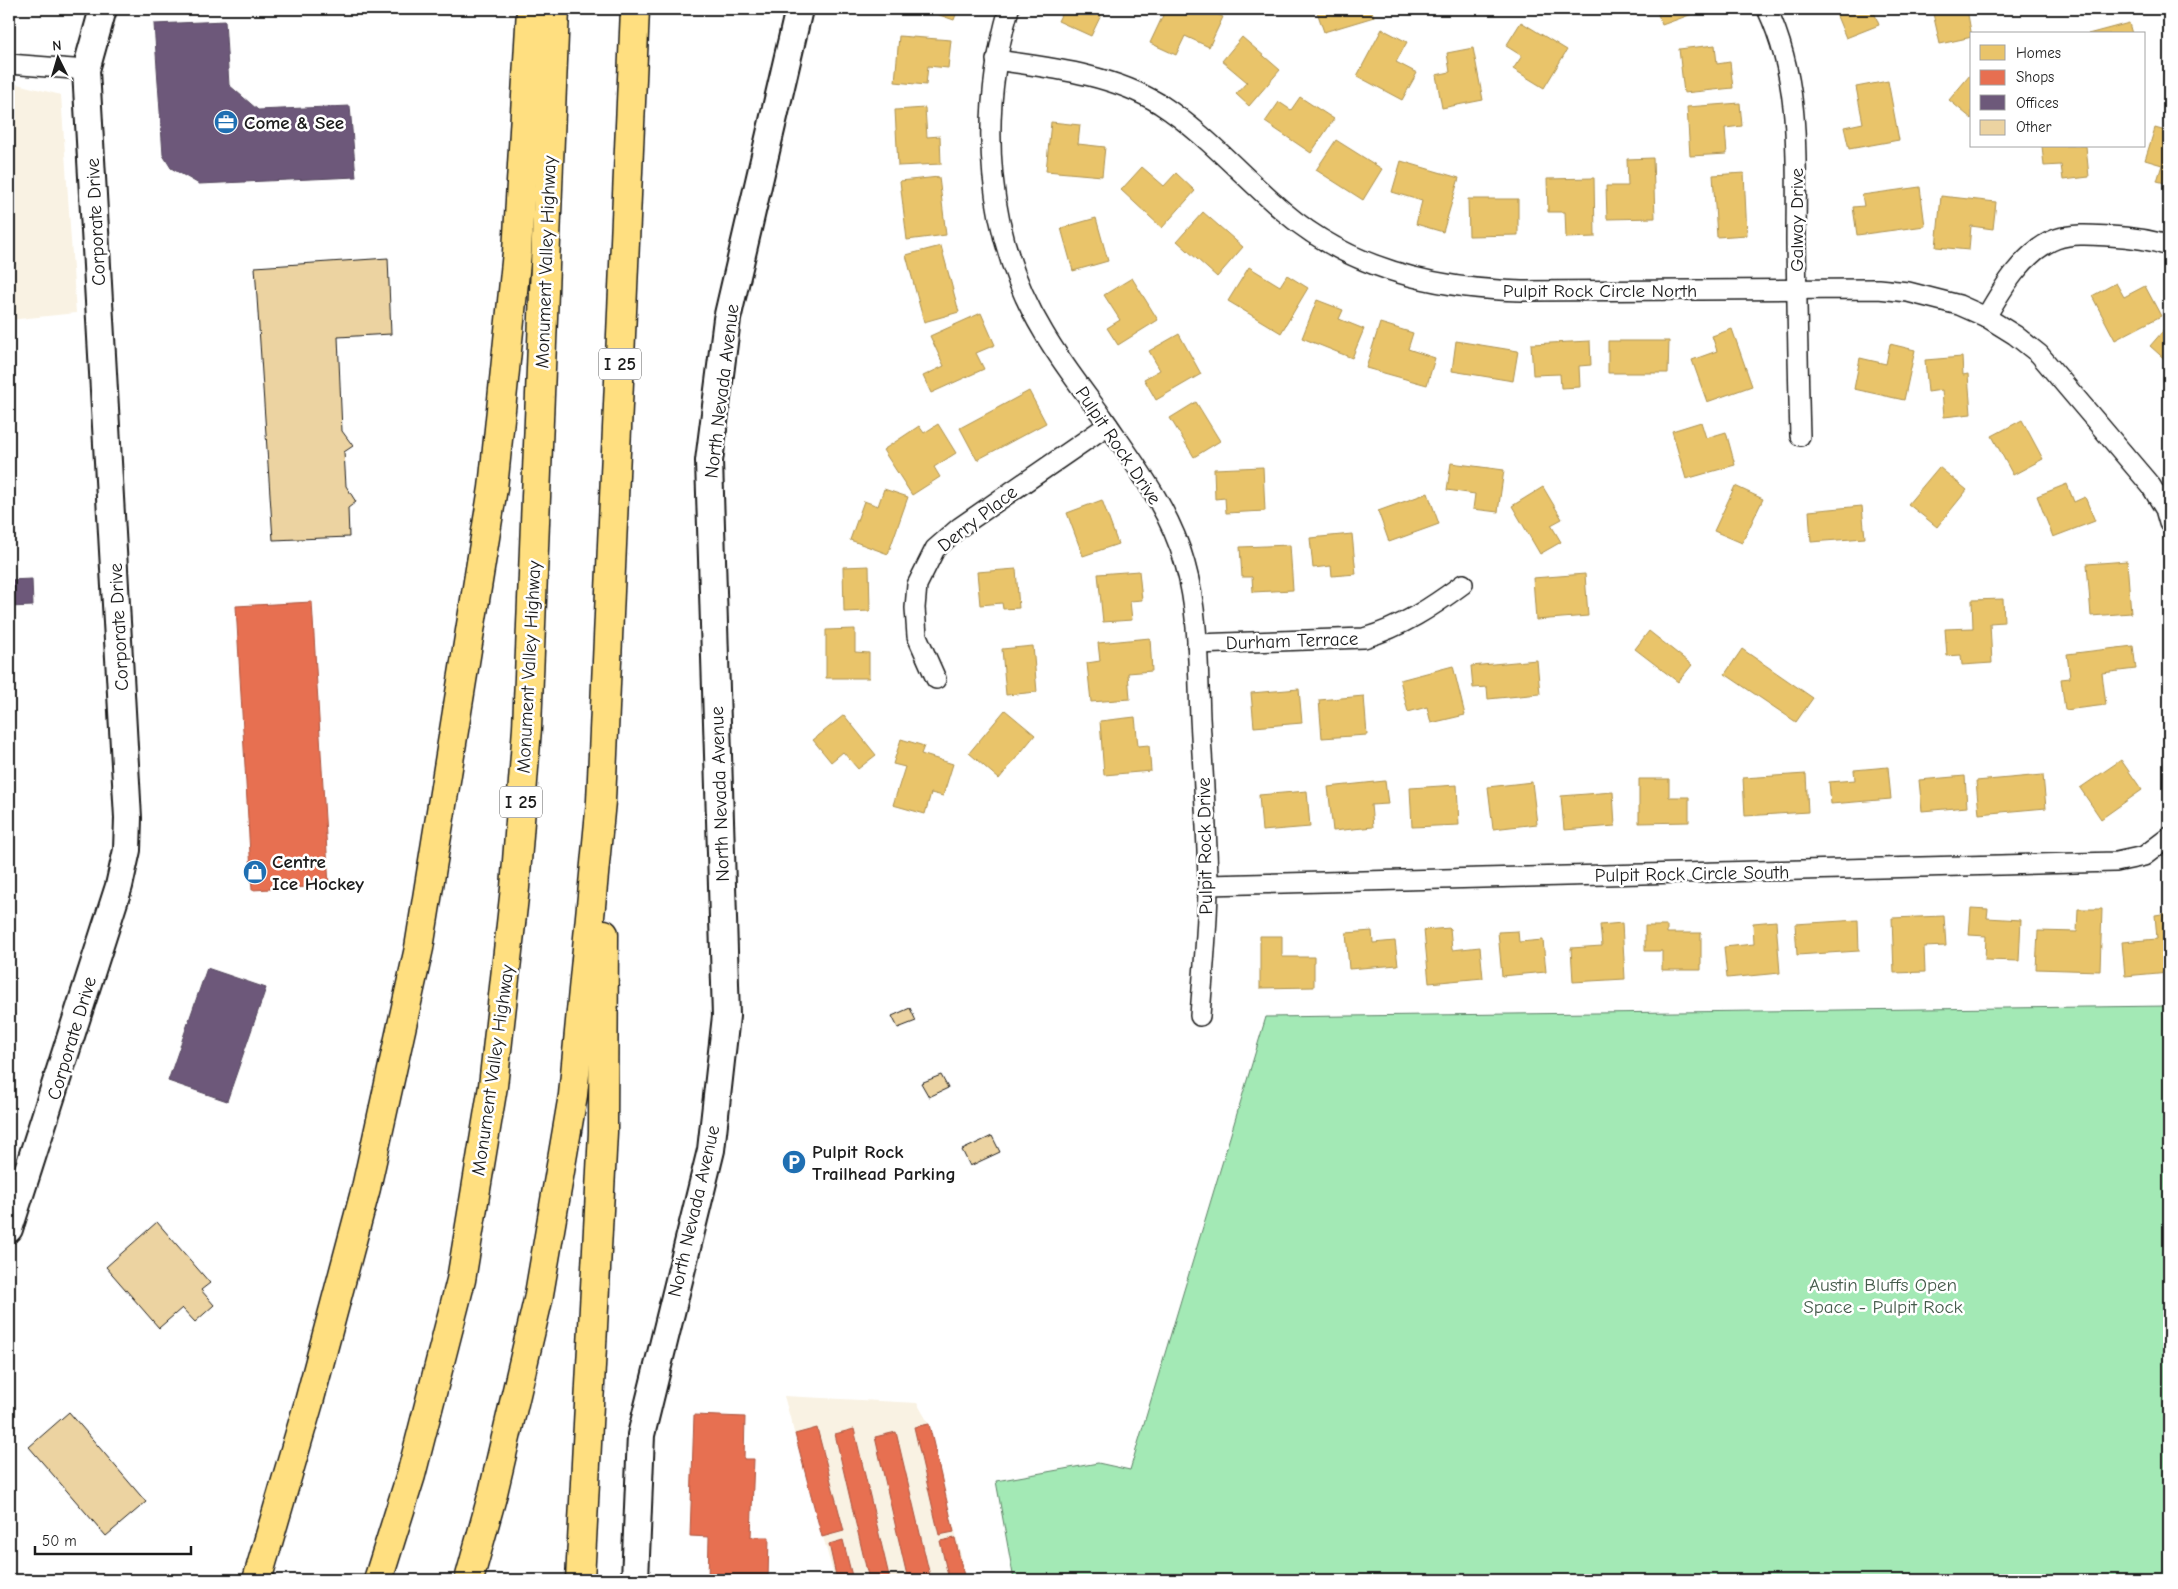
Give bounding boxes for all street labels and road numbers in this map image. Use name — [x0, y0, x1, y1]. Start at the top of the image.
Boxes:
street label: Monument Valley Highway — [531, 155, 561, 369]
street label: Corporate Drive — [82, 157, 110, 286]
street label: Galway Drive — [1786, 168, 1808, 272]
street label: Pulpit Rock Circle North — [1503, 280, 1697, 302]
street label: North Nevada Avenue — [700, 303, 744, 480]
road number: I 25 — [599, 348, 641, 379]
street label: Pulpit Rock Drive — [1071, 382, 1166, 509]
street label: Derry Place — [934, 481, 1022, 557]
street label: Monument Valley Highway — [512, 560, 546, 774]
street label: Corporate Drive — [105, 562, 133, 691]
street label: Durham Terrace — [1226, 628, 1359, 654]
street label: North Nevada Avenue — [706, 706, 734, 882]
street label: Pulpit Rock Drive — [1193, 777, 1217, 915]
road number: I 25 — [500, 786, 542, 818]
street label: Pulpit Rock Circle South — [1595, 861, 1789, 887]
street label: Monument Valley Highway — [467, 963, 519, 1177]
street label: Corporate Drive — [43, 974, 101, 1103]
street label: North Nevada Avenue — [664, 1123, 724, 1299]

